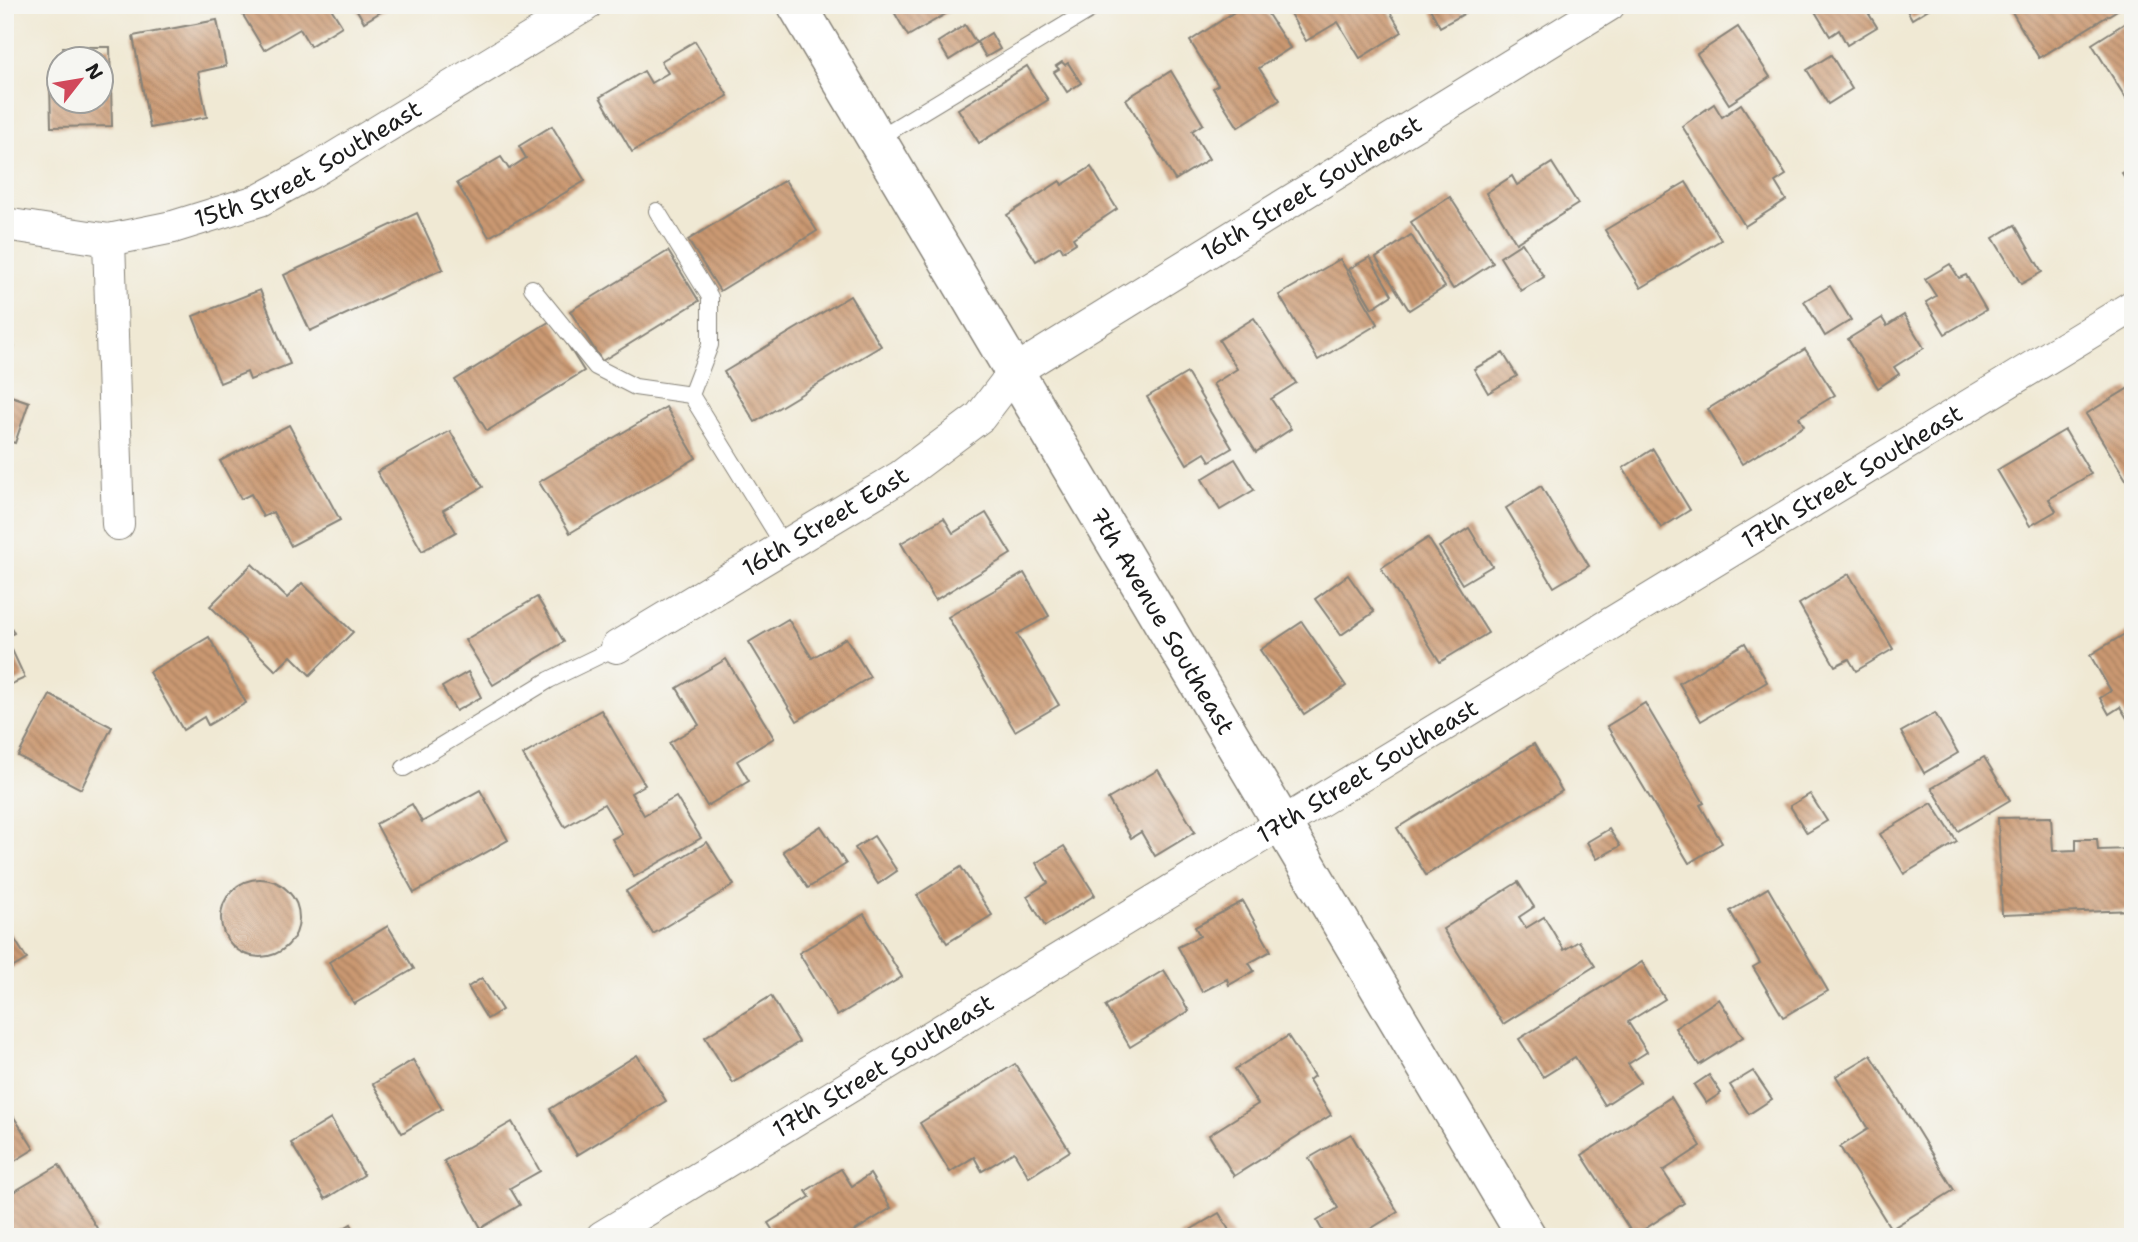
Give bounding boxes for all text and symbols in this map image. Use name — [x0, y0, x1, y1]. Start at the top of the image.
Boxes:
north arrow — [46, 46, 116, 116]
text: N — [80, 59, 109, 84]
street label: 15th Street Southeast — [190, 93, 428, 235]
street label: 16th Street Southeast — [1195, 108, 1428, 269]
street label: 17th Street Southeast — [1735, 397, 1969, 556]
street label: 16th Street East — [736, 460, 915, 584]
street label: 7th Avenue Southeast — [1082, 501, 1242, 741]
street label: 17th Street Southeast — [1251, 692, 1484, 851]
street label: 17th Street Southeast — [766, 986, 1000, 1146]

